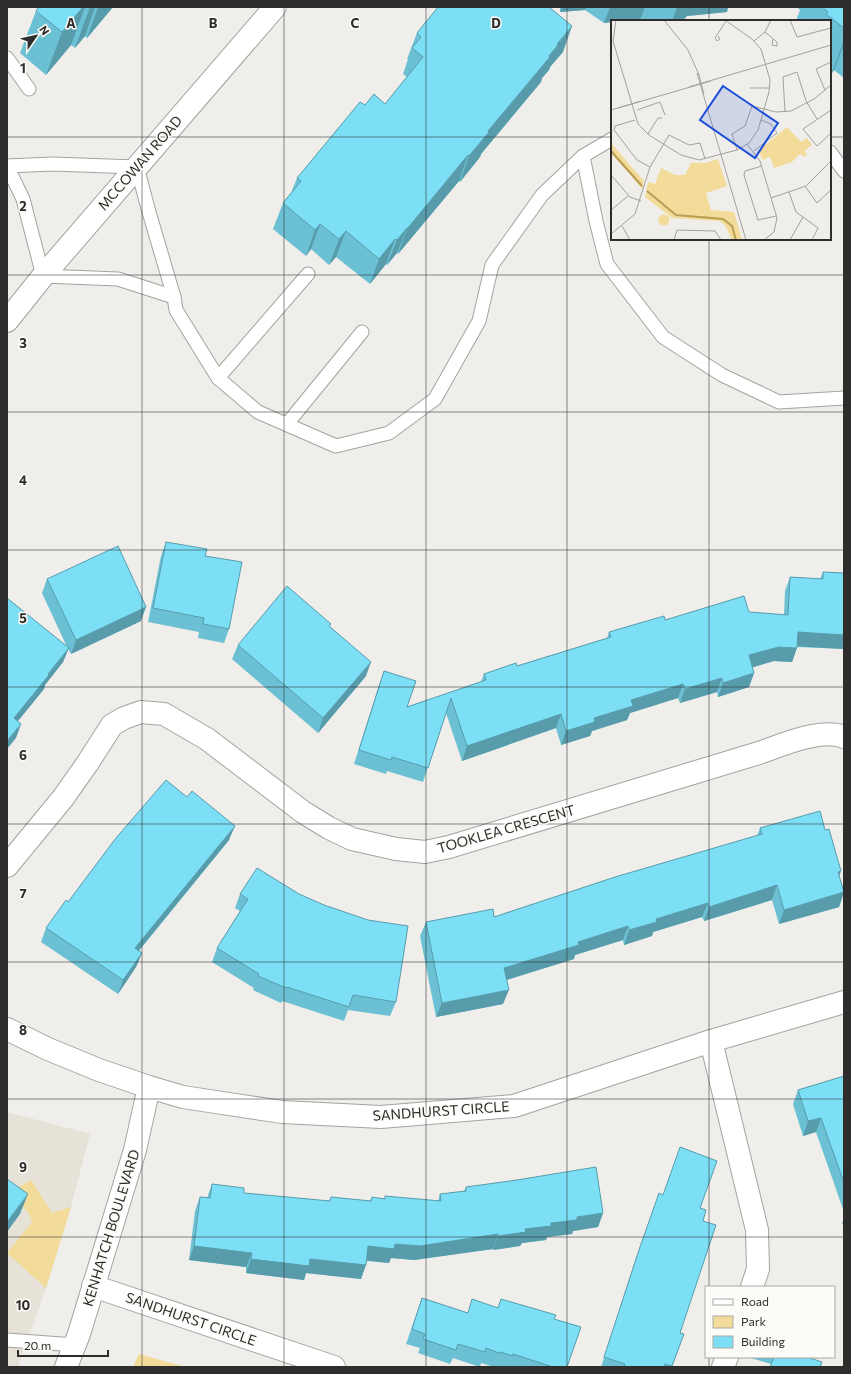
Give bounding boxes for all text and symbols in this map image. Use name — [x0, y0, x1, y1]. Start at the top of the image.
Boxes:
text: A — [66, 15, 76, 31]
text: B — [209, 15, 218, 31]
text: C — [351, 15, 360, 31]
text: D — [491, 15, 501, 31]
north arrow — [16, 16, 56, 56]
inset map — [611, 20, 831, 240]
text: N — [37, 23, 52, 37]
text: 1 — [20, 60, 26, 76]
street label: MCCOWAN ROAD — [94, 112, 185, 213]
text: 2 — [19, 198, 27, 214]
text: 3 — [19, 335, 27, 351]
text: 4 — [19, 472, 27, 488]
text: 5 — [19, 610, 27, 626]
text: 6 — [19, 747, 27, 763]
street label: TOOKLEA CRESCENT — [435, 801, 577, 856]
text: 7 — [19, 885, 27, 901]
text: 8 — [19, 1022, 27, 1038]
street label: SANDHURST CIRCLE — [372, 1097, 510, 1124]
street label: KENHATCH BOULEVARD — [78, 1147, 143, 1308]
text: 9 — [19, 1159, 27, 1175]
legend — [705, 1286, 835, 1358]
street label: SANDHURST CIRCLE — [124, 1288, 259, 1349]
text: Road — [741, 1294, 769, 1308]
text: 10 — [16, 1297, 31, 1313]
text: Park — [741, 1314, 767, 1328]
scale bar — [18, 1332, 108, 1358]
text: Building — [741, 1334, 785, 1348]
text: 20 m — [24, 1338, 51, 1352]

